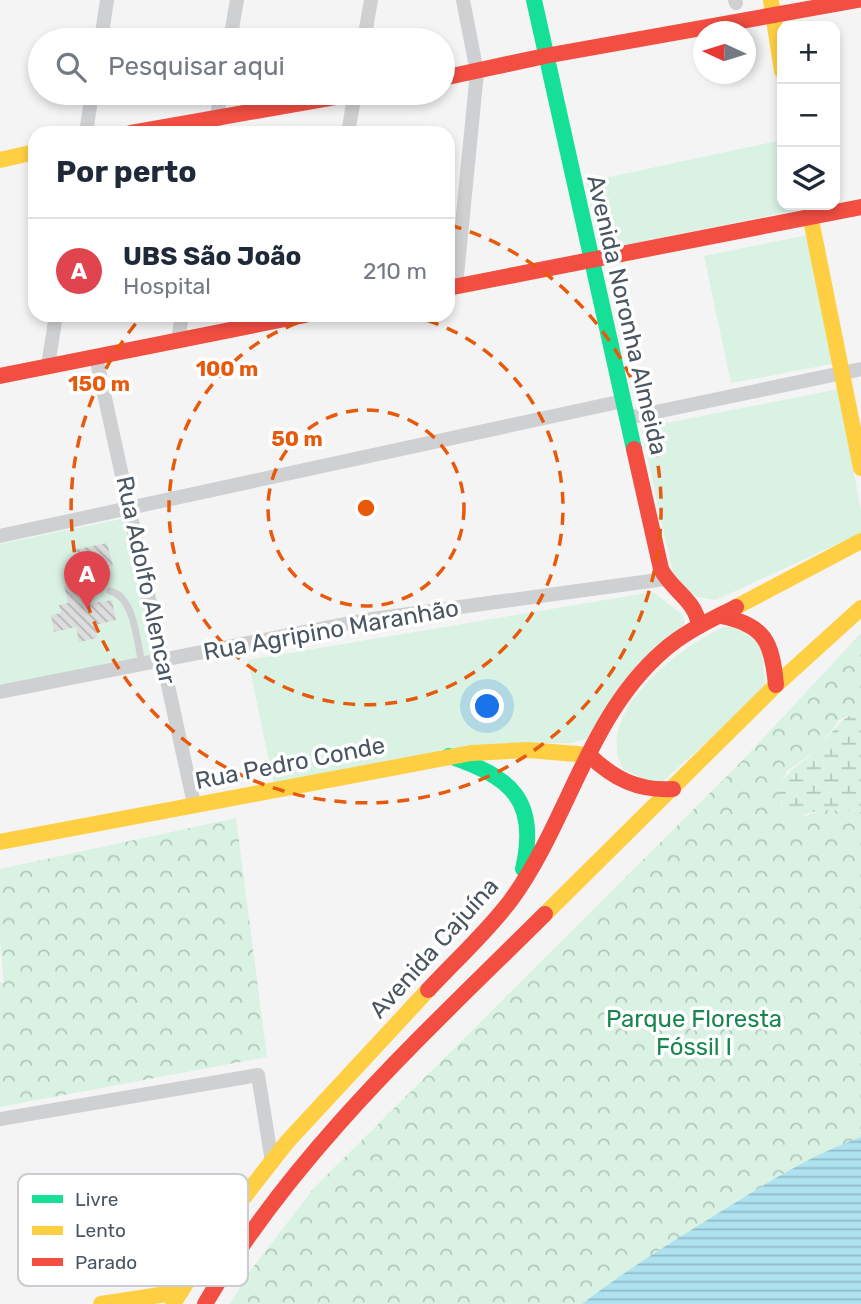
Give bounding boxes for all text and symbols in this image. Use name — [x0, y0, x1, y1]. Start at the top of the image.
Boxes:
north arrow — [693, 21, 756, 84]
map controls — [777, 21, 840, 210]
button: + — [777, 21, 840, 84]
search box — [28, 28, 455, 105]
icon: search — [52, 48, 90, 86]
text: Pesquisar aqui — [108, 51, 285, 82]
button: − — [777, 84, 840, 147]
button: layers — [777, 147, 840, 210]
text: Por perto — [56, 154, 197, 190]
street label: Avenida Noronha Almeida — [581, 172, 673, 458]
text: UBS São João — [123, 241, 302, 272]
text: A — [71, 257, 87, 285]
text: 210 m — [363, 257, 427, 285]
text: Hospital — [123, 272, 211, 300]
text: 100 m — [196, 356, 258, 381]
text: 150 m — [68, 371, 130, 396]
text: 50 m — [271, 426, 323, 451]
street label: Rua Adolfo Alencar — [110, 473, 182, 687]
centre of rings — [354, 496, 378, 520]
pin: A — [64, 551, 110, 609]
street label: Rua Agripino Maranhão — [201, 594, 461, 666]
your location — [470, 689, 504, 723]
street label: Rua Pedro Conde — [193, 731, 387, 795]
street label: Avenida Cajuína — [364, 872, 504, 1024]
park label: Parque Floresta Fóssil I — [606, 1005, 782, 1061]
legend — [18, 1174, 248, 1286]
text: Livre — [75, 1188, 119, 1211]
text: Lento — [75, 1219, 126, 1242]
text: Parado — [75, 1251, 137, 1274]

